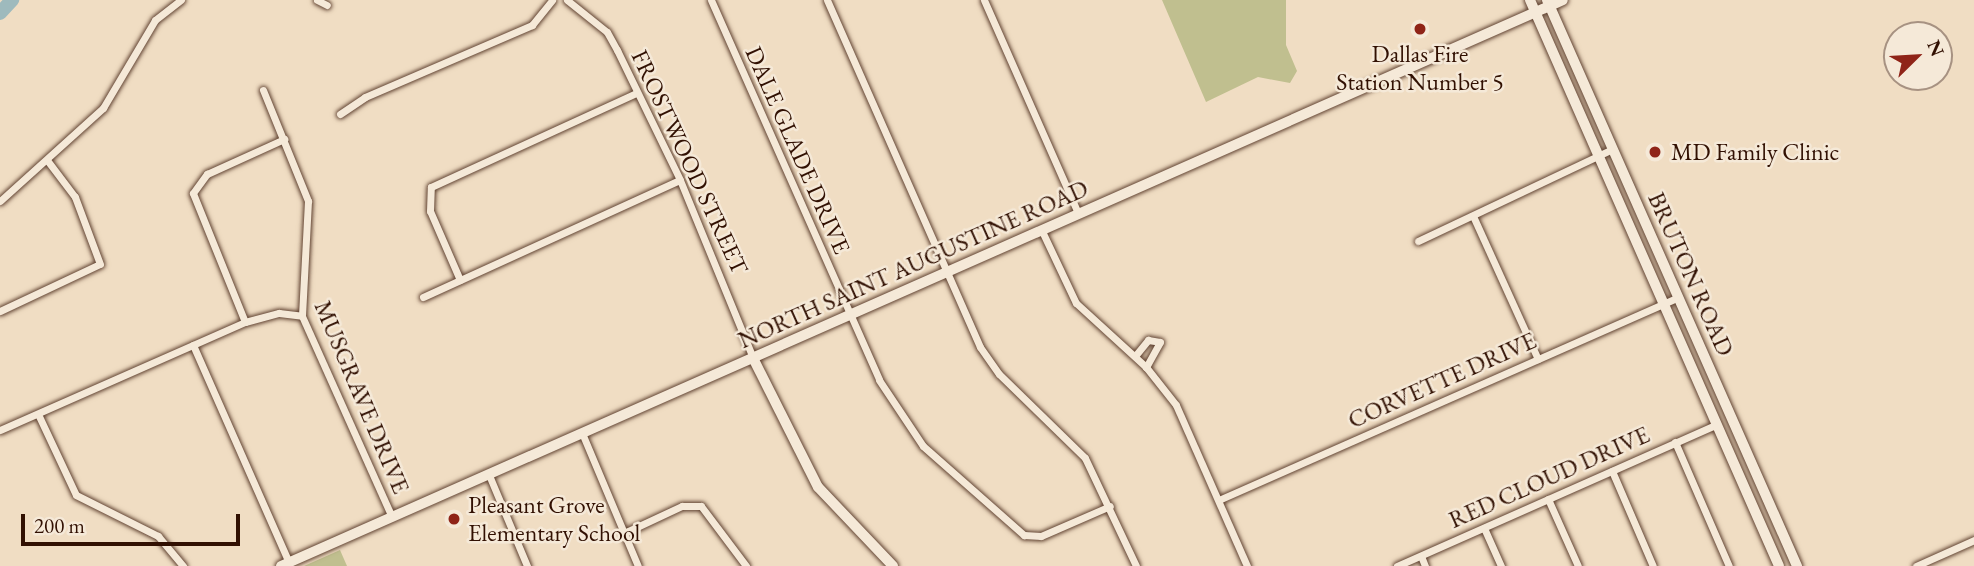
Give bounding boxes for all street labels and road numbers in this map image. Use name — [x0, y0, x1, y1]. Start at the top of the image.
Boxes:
street label: DALE GLADE DRIVE — [739, 42, 857, 258]
street label: FROSTWOOD STREET — [625, 45, 755, 279]
street label: NORTH SAINT AUGUSTINE ROAD — [734, 174, 1092, 354]
street label: BRUTON ROAD — [1642, 188, 1740, 360]
street label: MUSGRAVE DRIVE — [308, 296, 416, 498]
street label: CORVETTE DRIVE — [1343, 326, 1541, 434]
street label: RED CLOUD DRIVE — [1444, 420, 1654, 534]

